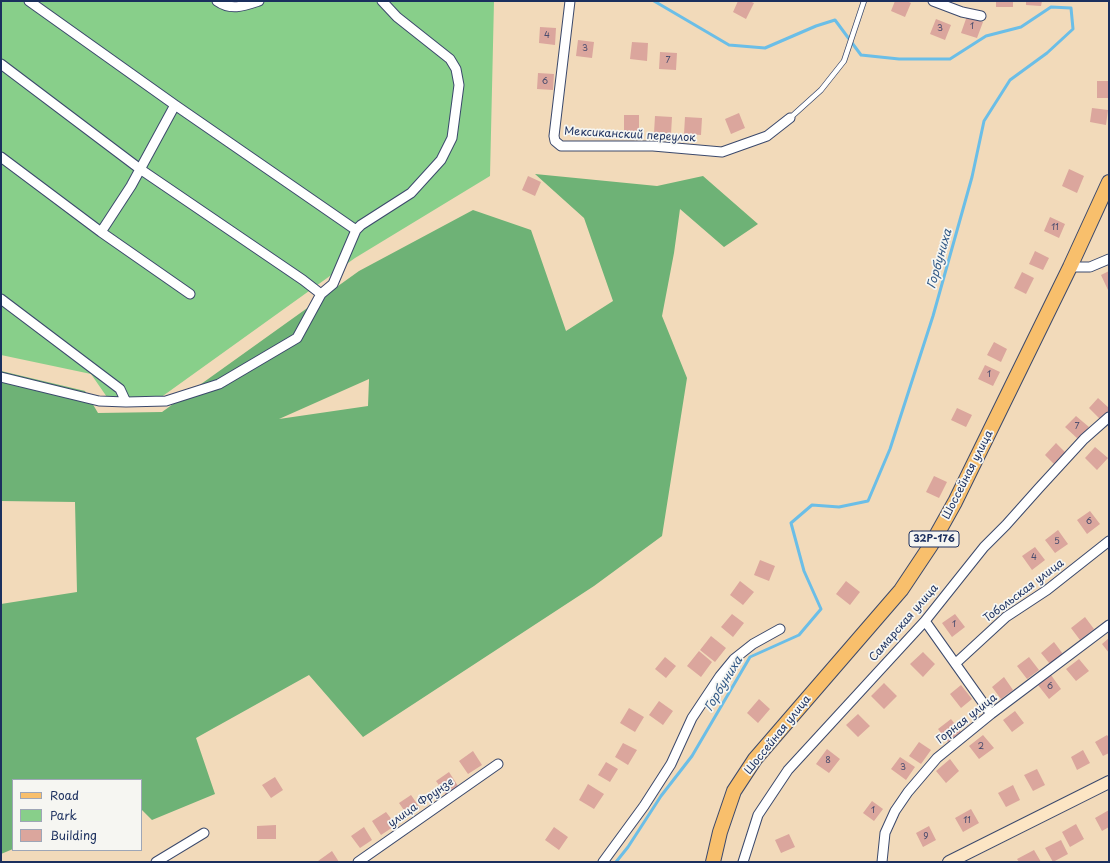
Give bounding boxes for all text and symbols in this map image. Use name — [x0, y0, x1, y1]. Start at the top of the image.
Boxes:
house number: 1 — [970, 22, 974, 32]
house number: 3 — [937, 24, 943, 34]
house number: 4 — [544, 31, 550, 41]
house number: 3 — [582, 44, 588, 54]
house number: 7 — [665, 56, 671, 66]
house number: 6 — [542, 77, 548, 87]
street label: Мексиканский переулок — [564, 125, 696, 145]
house number: 11 — [1051, 223, 1059, 233]
water label: Горбуниха — [925, 228, 955, 290]
house number: 1 — [987, 370, 991, 380]
house number: 7 — [1074, 422, 1080, 432]
street label: Шоссейная улица — [940, 428, 996, 522]
house number: 6 — [1086, 517, 1092, 527]
road number: 32Р-176 — [909, 531, 959, 547]
house number: 5 — [1054, 537, 1060, 547]
house number: 4 — [1031, 553, 1037, 563]
street label: Тобольская улица — [981, 557, 1067, 625]
street label: Самарская улица — [867, 582, 941, 664]
house number: 1 — [952, 620, 956, 630]
water label: Горбуниха — [702, 654, 746, 714]
house number: 6 — [1047, 682, 1053, 692]
street label: Горная улица — [934, 691, 1000, 747]
street label: Шоссейная улица — [742, 693, 814, 777]
house number: 2 — [978, 742, 984, 752]
house number: 8 — [825, 756, 831, 766]
house number: 3 — [900, 763, 906, 773]
street label: улица Фрунзе — [386, 776, 456, 830]
legend — [12, 779, 142, 851]
text: Road — [50, 786, 79, 804]
text: Park — [50, 806, 77, 824]
house number: 1 — [871, 806, 875, 816]
house number: 11 — [963, 816, 971, 826]
text: Building — [50, 826, 97, 844]
house number: 9 — [923, 832, 929, 842]

